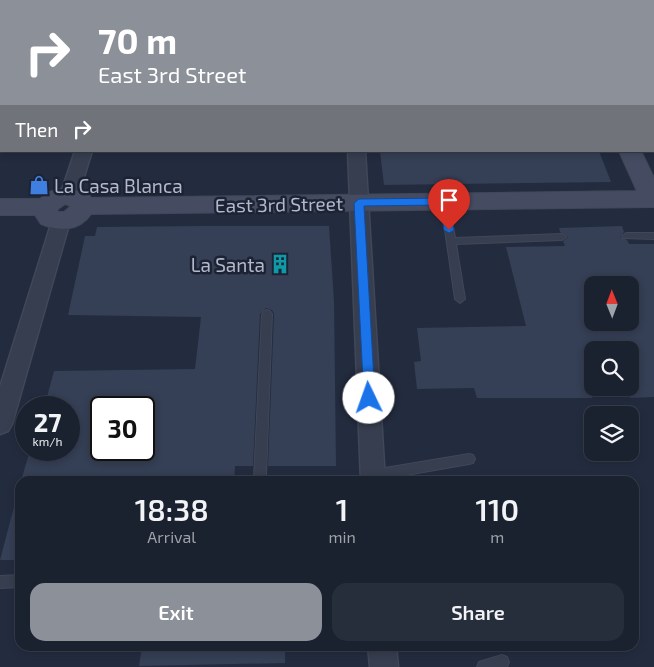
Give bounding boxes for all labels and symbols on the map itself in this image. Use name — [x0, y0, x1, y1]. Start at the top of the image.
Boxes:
shop icon: La Casa Blanca — [28, 174, 50, 196]
place label: La Casa Blanca — [54, 174, 183, 197]
pin — [428, 179, 470, 230]
street label: East 3rd Street — [215, 191, 343, 217]
place label: La Santa — [191, 253, 265, 276]
building icon: La Santa — [269, 253, 291, 275]
north arrow — [584, 276, 639, 331]
position arrow — [342, 371, 394, 423]
speed limit sign: 30 — [90, 396, 155, 461]

